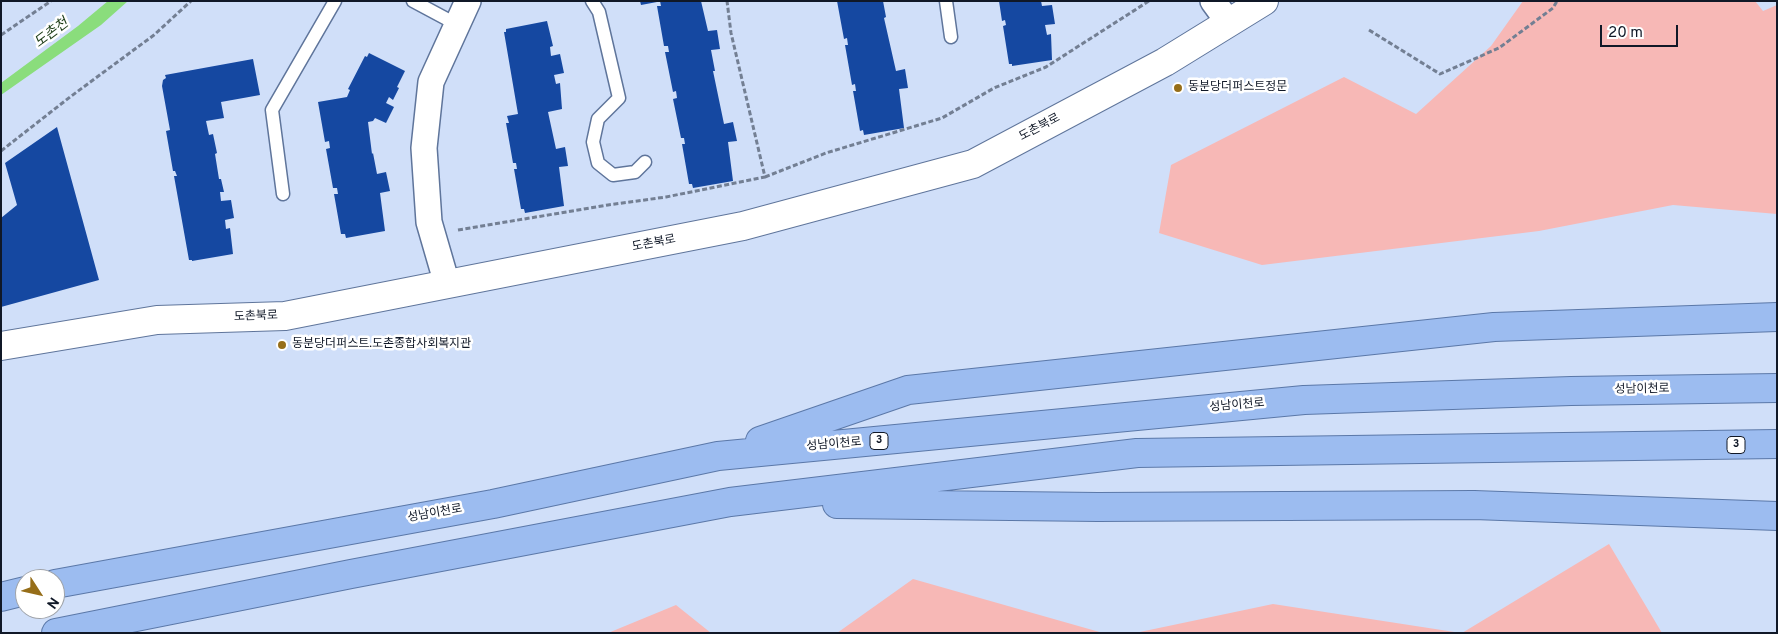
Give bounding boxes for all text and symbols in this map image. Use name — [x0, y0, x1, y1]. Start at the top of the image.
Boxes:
scale bar — [1603, 15, 1680, 47]
water label: 도촌천 — [32, 16, 72, 52]
text: 20 m — [1608, 24, 1643, 43]
place label: 동분당더퍼스트정문 — [1188, 81, 1287, 95]
marker: 동분당더퍼스트정문 — [1172, 82, 1184, 94]
street label: 도촌북로 — [1017, 111, 1063, 145]
street label: 도촌북로 — [631, 233, 677, 255]
street label: 도촌북로 — [234, 309, 278, 325]
place label: 동분당더퍼스트.도촌종합사회복지관 — [292, 338, 471, 352]
marker: 동분당더퍼스트.도촌종합사회복지관 — [276, 339, 288, 351]
street label: 성남이천로 — [1614, 382, 1670, 398]
street label: 성남이천로 — [1209, 396, 1265, 416]
road number: 3 — [870, 432, 888, 450]
street label: 성남이천로 — [806, 435, 862, 455]
road number: 3 — [1727, 436, 1745, 454]
street label: 성남이천로 — [407, 502, 463, 526]
north arrow — [15, 569, 65, 619]
text: N — [42, 593, 62, 611]

